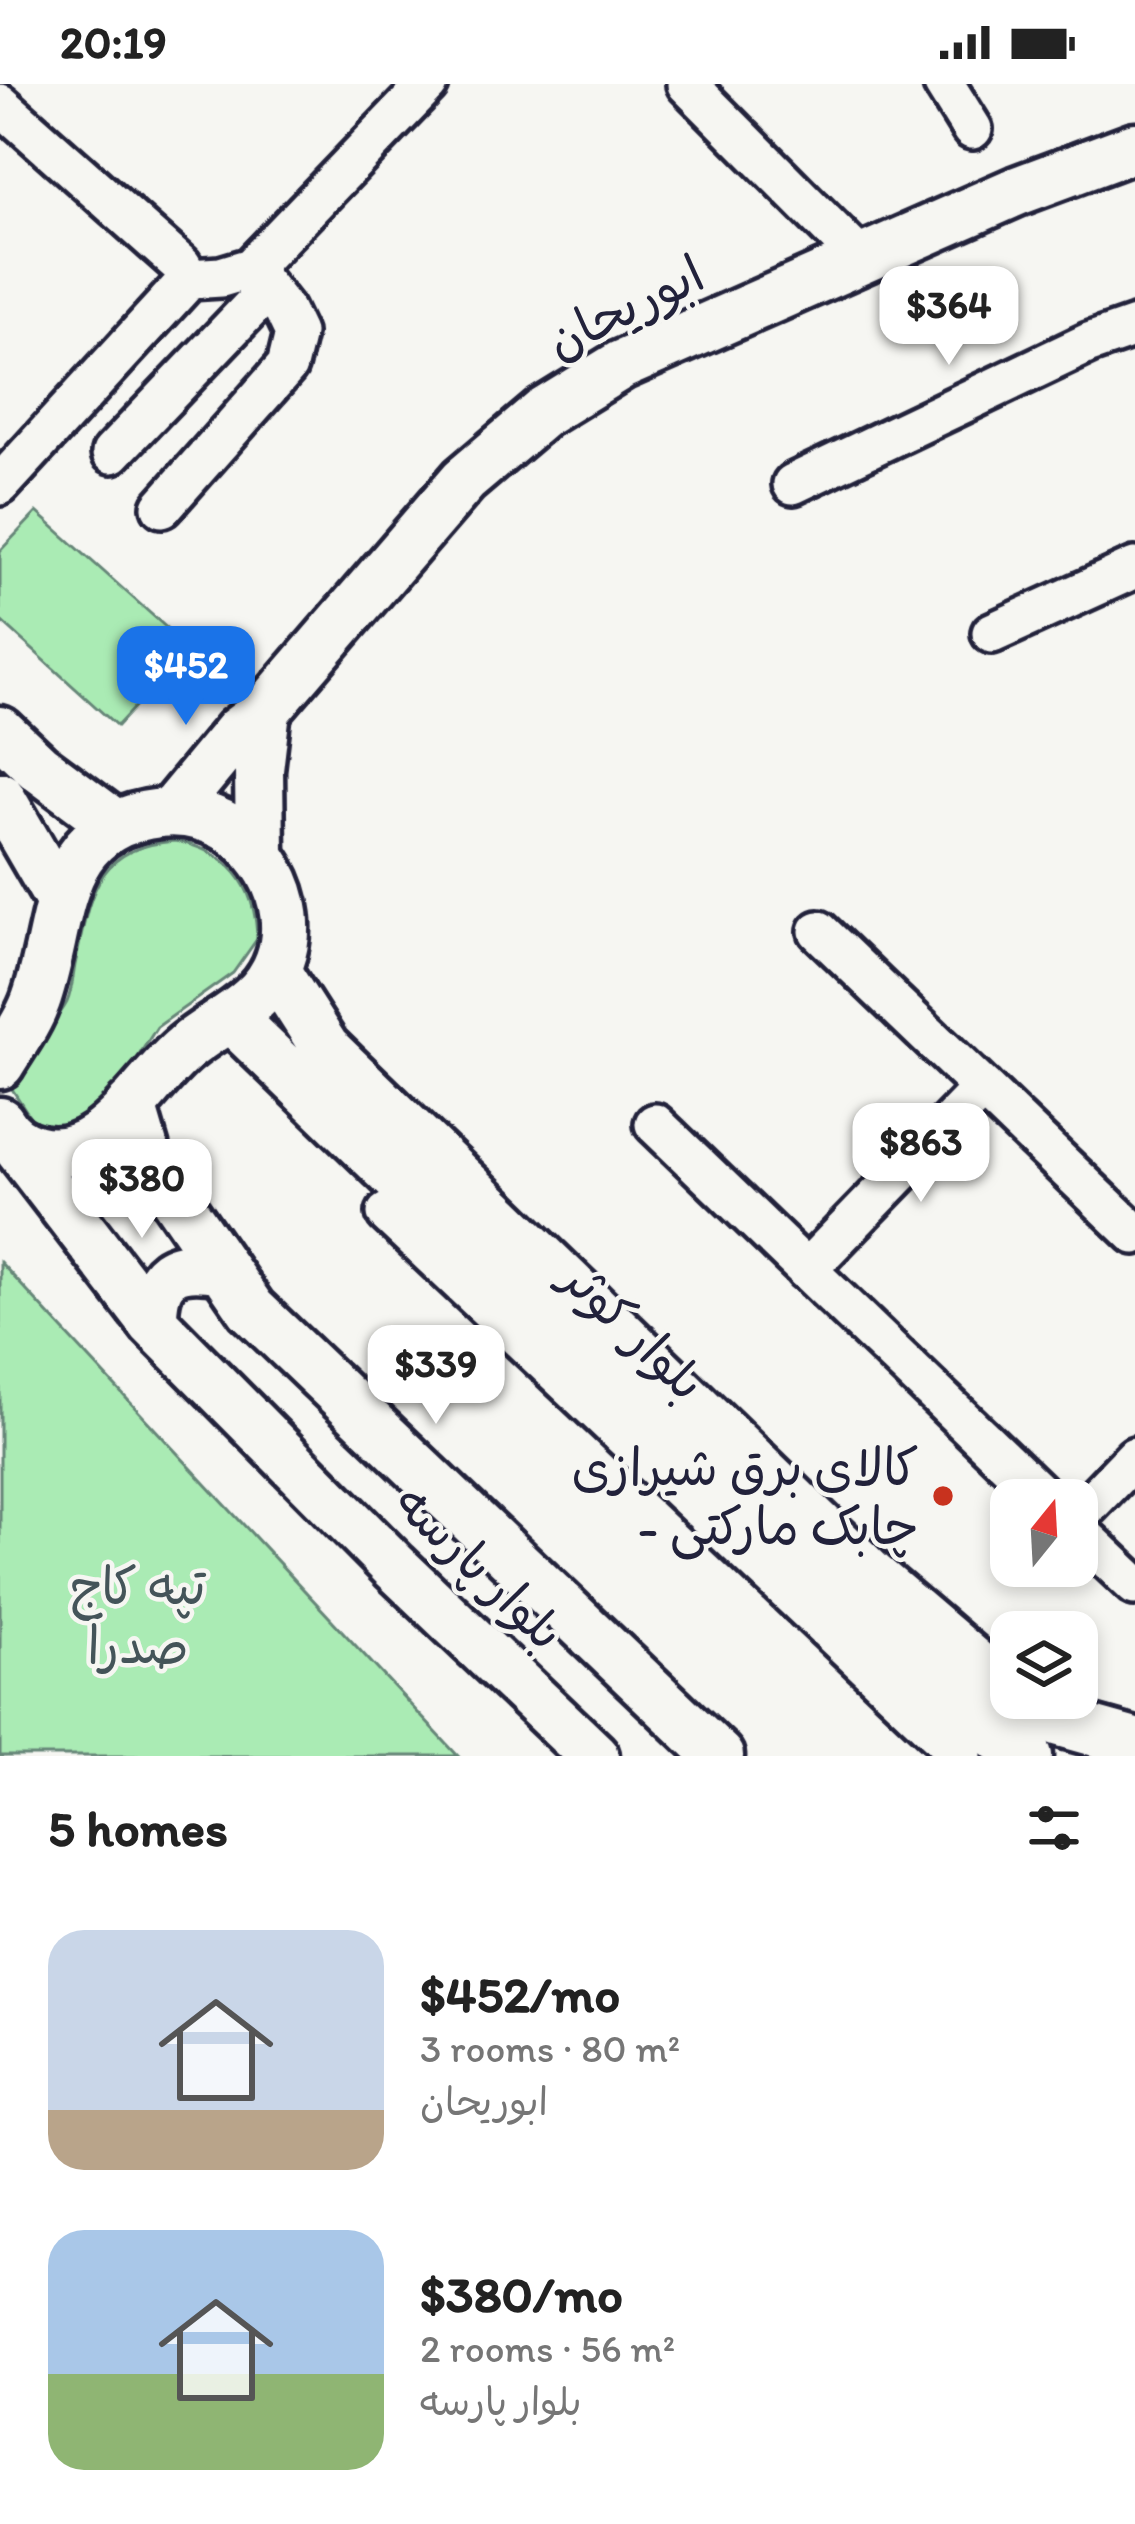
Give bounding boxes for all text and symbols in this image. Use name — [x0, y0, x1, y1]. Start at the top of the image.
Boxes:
text: 20:19 — [60, 15, 167, 69]
street label: ابوریحان — [536, 243, 714, 371]
pin: $364 — [878, 266, 1020, 368]
text: $364 — [906, 281, 992, 328]
pin: $452 — [115, 626, 257, 728]
text: $452 — [144, 641, 228, 688]
pin: $863 — [850, 1103, 992, 1205]
text: $863 — [879, 1118, 963, 1165]
pin: $380 — [71, 1139, 213, 1241]
text: $380 — [99, 1154, 185, 1201]
street label: بلوار کوثر — [547, 1244, 718, 1413]
pin: $339 — [365, 1325, 507, 1427]
text: $339 — [395, 1340, 477, 1387]
place label: کالای برق شیرازی - چابک مارکتی — [571, 1437, 919, 1560]
street label: بلوار پارسه — [381, 1472, 577, 1664]
north arrow — [990, 1479, 1098, 1587]
map controls — [990, 1479, 1098, 1719]
marker: کالای برق شیرازی - چابک مارکتی — [930, 1483, 956, 1509]
park label: تپه کاج صدرا — [70, 1556, 207, 1676]
button: layers — [990, 1611, 1098, 1719]
icon: filters — [1021, 1795, 1087, 1861]
text: 5 homes — [48, 1798, 228, 1859]
text: $452/mo — [420, 1964, 620, 2025]
icon: home — [144, 1978, 288, 2122]
text: 3 rooms · 80 m² — [420, 2025, 680, 2072]
text: ابوریحان — [420, 2078, 548, 2125]
text: $380/mo — [420, 2264, 623, 2325]
icon: home — [144, 2278, 288, 2422]
text: 2 rooms · 56 m² — [420, 2325, 675, 2372]
text: بلوار پارسه — [420, 2378, 582, 2425]

